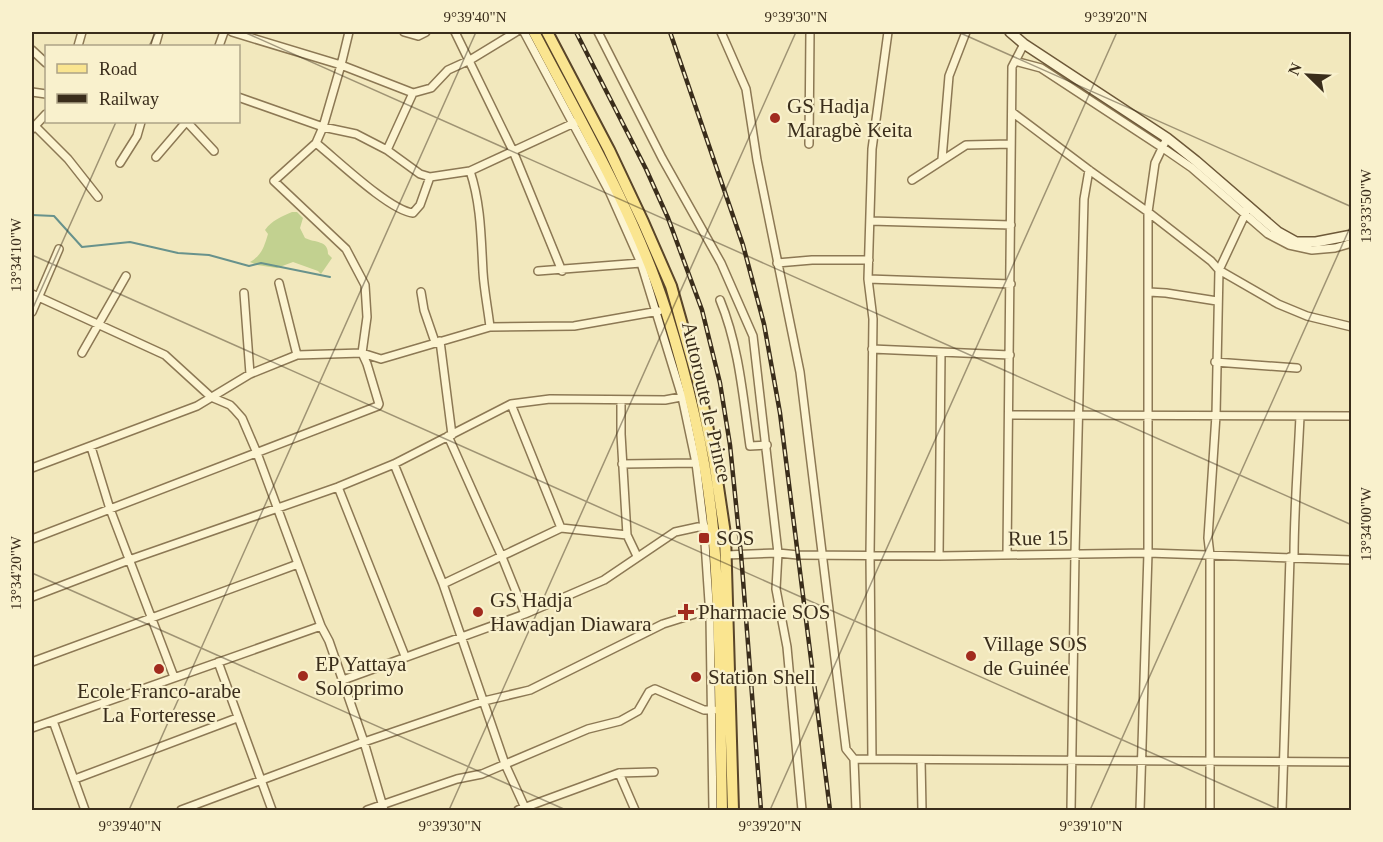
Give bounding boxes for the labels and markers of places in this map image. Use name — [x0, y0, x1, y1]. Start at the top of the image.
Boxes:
place label: GS Hadja Maragbè Keita — [787, 94, 913, 142]
marker: GS Hadja Maragbè Keita — [768, 111, 782, 125]
place label: SOS — [716, 526, 755, 550]
marker: SOS — [697, 531, 711, 545]
place label: GS Hadja Hawadjan Diawara — [490, 588, 652, 636]
place label: Pharmacie SOS — [698, 600, 830, 624]
marker: GS Hadja Hawadjan Diawara — [471, 605, 485, 619]
marker: Pharmacie SOS — [679, 605, 693, 619]
place label: Village SOS de Guinée — [983, 632, 1087, 680]
marker: Village SOS de Guinée — [964, 649, 978, 663]
place label: EP Yattaya Soloprimo — [315, 652, 407, 700]
marker: Ecole Franco-arabe La Forteresse — [152, 662, 166, 676]
place label: Station Shell — [708, 665, 816, 689]
marker: EP Yattaya Soloprimo — [296, 669, 310, 683]
marker: Station Shell — [689, 670, 703, 684]
place label: Ecole Franco-arabe La Forteresse — [77, 679, 241, 727]

